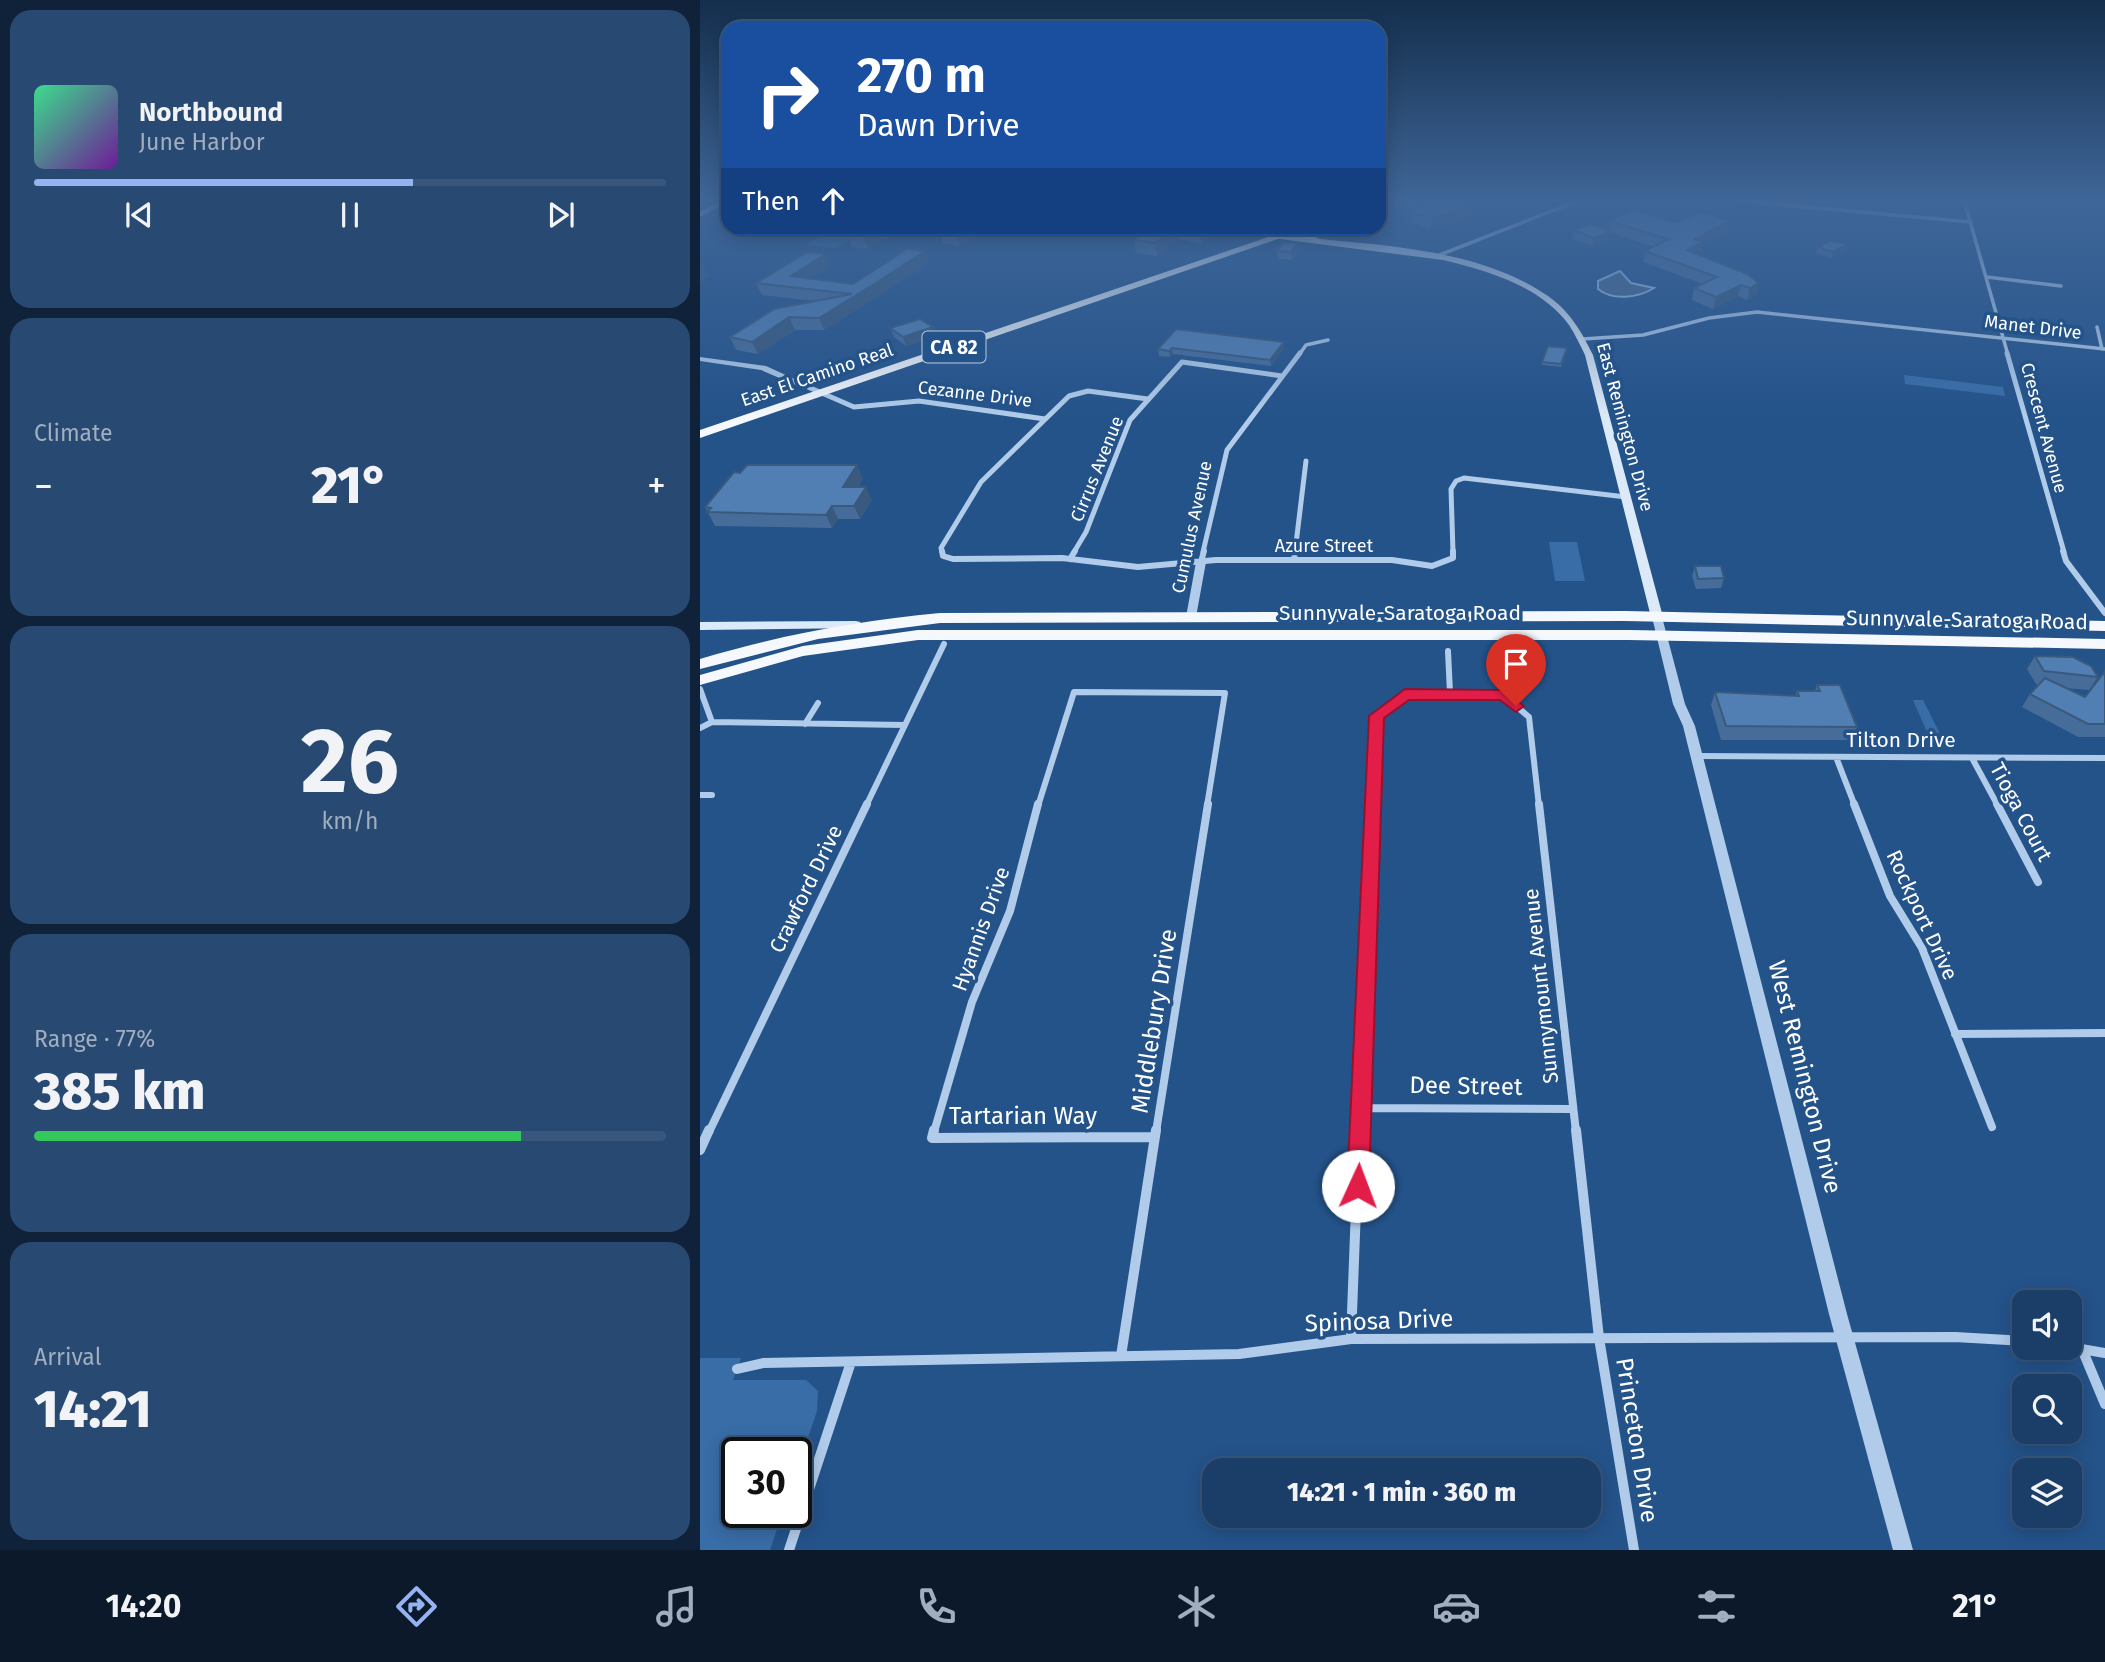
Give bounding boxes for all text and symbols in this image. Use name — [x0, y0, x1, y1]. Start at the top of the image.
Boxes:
text: 270 m — [857, 46, 986, 105]
icon: right — [742, 49, 833, 140]
text: Northbound — [139, 97, 283, 128]
text: Dawn Drive — [857, 106, 1020, 144]
text: June Harbor — [139, 128, 265, 156]
icon: ahead — [814, 182, 852, 220]
text: Then — [742, 186, 800, 217]
icon: previous — [120, 196, 158, 234]
icon: pause — [331, 196, 369, 234]
icon: next — [542, 196, 580, 234]
street label: Manet Drive — [1983, 310, 2083, 344]
road number: CA 82 — [922, 332, 986, 362]
street label: East El Camino Real — [738, 339, 896, 411]
street label: East Remington Drive — [1592, 340, 1658, 514]
street label: Crescent Avenue — [2016, 360, 2072, 496]
street label: Cezanne Drive — [917, 376, 1033, 412]
street label: Cirrus Avenue — [1066, 413, 1128, 525]
text: Climate — [34, 419, 113, 447]
text: 21° — [311, 454, 389, 517]
street label: Cumulus Avenue — [1167, 459, 1217, 595]
text: − — [34, 463, 53, 509]
text: + — [647, 463, 666, 509]
street label: Azure Street — [1275, 535, 1374, 557]
street label: Sunnyvale-Saratoga Road — [1279, 600, 1521, 626]
street label: Sunnyvale-Saratoga Road — [1846, 605, 2088, 635]
pin — [1486, 634, 1546, 706]
icon: arrive — [1497, 645, 1535, 683]
text: 26 — [301, 707, 399, 816]
street label: Tilton Drive — [1846, 727, 1956, 753]
street label: Tioga Court — [1984, 758, 2058, 866]
text: km/h — [322, 807, 378, 835]
street label: Crawford Drive — [764, 821, 848, 957]
street label: Rockport Drive — [1880, 846, 1964, 984]
street label: Hyannis Drive — [946, 863, 1016, 995]
street label: Sunnymount Avenue — [1518, 887, 1564, 1085]
street label: Middlebury Drive — [1126, 927, 1182, 1115]
street label: West Remington Drive — [1763, 958, 1847, 1196]
text: Range · 77% — [34, 1025, 155, 1053]
text: 385 km — [34, 1060, 205, 1123]
street label: Dee Street — [1409, 1071, 1523, 1101]
street label: Tartarian Way — [949, 1102, 1097, 1130]
position arrow — [1321, 1149, 1395, 1223]
map controls — [2012, 1290, 2082, 1528]
button: sound — [2012, 1290, 2082, 1360]
street label: Spinosa Drive — [1304, 1304, 1454, 1338]
text: Arrival — [34, 1343, 101, 1371]
street label: Princeton Drive — [1610, 1356, 1664, 1524]
button: search — [2012, 1374, 2082, 1444]
text: 14:21 — [34, 1378, 152, 1441]
speed limit sign: 30 — [721, 1437, 812, 1528]
button: layers — [2012, 1458, 2082, 1528]
text: 14:21 · 1 min · 360 m — [1287, 1477, 1516, 1508]
icon: directions — [392, 1582, 441, 1631]
icon: music — [652, 1582, 701, 1631]
icon: phone — [912, 1582, 961, 1631]
icon: climate — [1172, 1582, 1221, 1631]
icon: car — [1432, 1582, 1481, 1631]
icon: filters — [1692, 1582, 1741, 1631]
text: 14:20 — [105, 1587, 181, 1625]
text: 21° — [1952, 1587, 2000, 1625]

